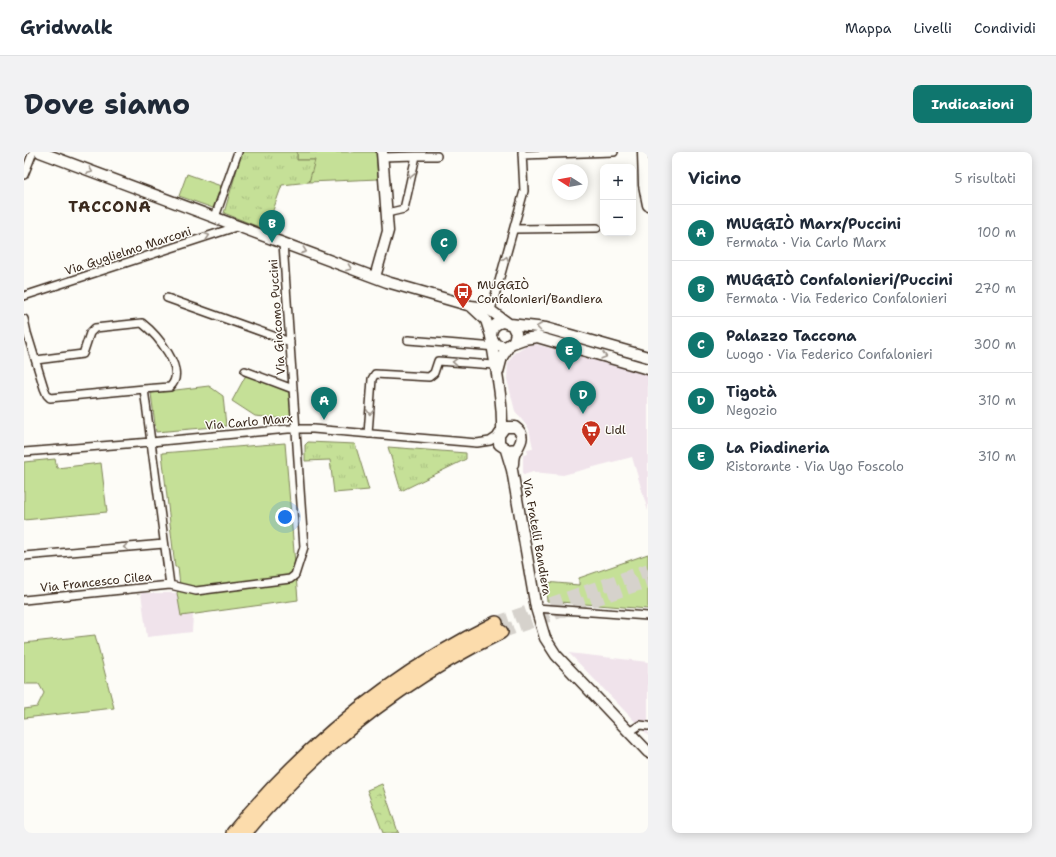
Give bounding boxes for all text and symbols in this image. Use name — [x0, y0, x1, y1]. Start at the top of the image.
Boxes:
text: Gridwalk — [20, 15, 113, 40]
text: Mappa — [845, 19, 892, 37]
text: Livelli — [914, 19, 952, 37]
text: Condividi — [974, 19, 1036, 37]
text: Dove siamo — [24, 85, 190, 123]
button: Indicazioni — [913, 85, 1032, 123]
north arrow — [552, 164, 588, 200]
map controls — [600, 164, 636, 236]
button: + — [600, 164, 636, 200]
one-way arrow — [86, 166, 93, 174]
text: Vicino — [688, 167, 741, 189]
text: 5 risultati — [955, 170, 1016, 187]
one-way arrow — [408, 172, 416, 179]
district label: TACCONA — [68, 196, 152, 217]
button: − — [600, 200, 636, 236]
pin: B — [259, 210, 285, 243]
text: MUGGIÒ Marx/Puccini — [726, 214, 901, 234]
street label: Via Guglielmo Marconi — [63, 223, 193, 279]
text: A — [696, 224, 706, 241]
text: 100 m — [977, 224, 1016, 241]
pin: C — [431, 229, 457, 262]
one-way arrow — [204, 232, 211, 241]
text: Fermata · Via Carlo Marx — [726, 234, 886, 251]
one-way arrow — [300, 246, 307, 254]
one-way arrow — [501, 256, 510, 263]
street label: Via Giacomo Puccini — [265, 258, 289, 376]
one-way arrow — [345, 263, 352, 271]
text: MUGGIÒ Confalonieri/Puccini — [726, 270, 953, 290]
place label: MUGGIÒ Confalonieri/Bandiera — [477, 277, 603, 307]
text: B — [697, 280, 705, 297]
text: 270 m — [974, 280, 1016, 297]
bus stop icon: MUGGIÒ Confalonieri/Bandiera — [452, 281, 474, 309]
text: Fermata · Via Federico Confalonieri — [726, 290, 947, 307]
one-way arrow — [536, 323, 542, 332]
text: Palazzo Taccona — [726, 326, 857, 346]
text: C — [697, 336, 705, 353]
text: 300 m — [973, 336, 1016, 353]
pin: E — [556, 337, 582, 370]
text: Luogo · Via Federico Confalonieri — [726, 346, 933, 363]
one-way arrow — [601, 352, 607, 360]
one-way arrow — [452, 358, 458, 367]
pin: D — [570, 381, 596, 414]
text: Tigotà — [726, 382, 777, 402]
pin: A — [311, 387, 337, 420]
text: D — [696, 392, 706, 409]
text: 310 m — [978, 392, 1016, 409]
text: Negozio — [726, 402, 777, 419]
one-way arrow — [365, 409, 374, 415]
street label: Via Carlo Marx — [204, 410, 294, 434]
supermarket icon: Lidl — [580, 419, 602, 447]
place label: Lidl — [605, 422, 626, 438]
text: La Piadineria — [726, 438, 830, 458]
text: E — [697, 448, 705, 465]
text: 310 m — [978, 448, 1016, 465]
text: Ristorante · Via Ugo Foscolo — [726, 458, 904, 475]
street label: Via Fratelli Bandiera — [519, 477, 555, 597]
your location — [275, 507, 295, 527]
one-way arrow — [123, 543, 129, 552]
street label: Via Francesco Cilea — [39, 568, 153, 596]

